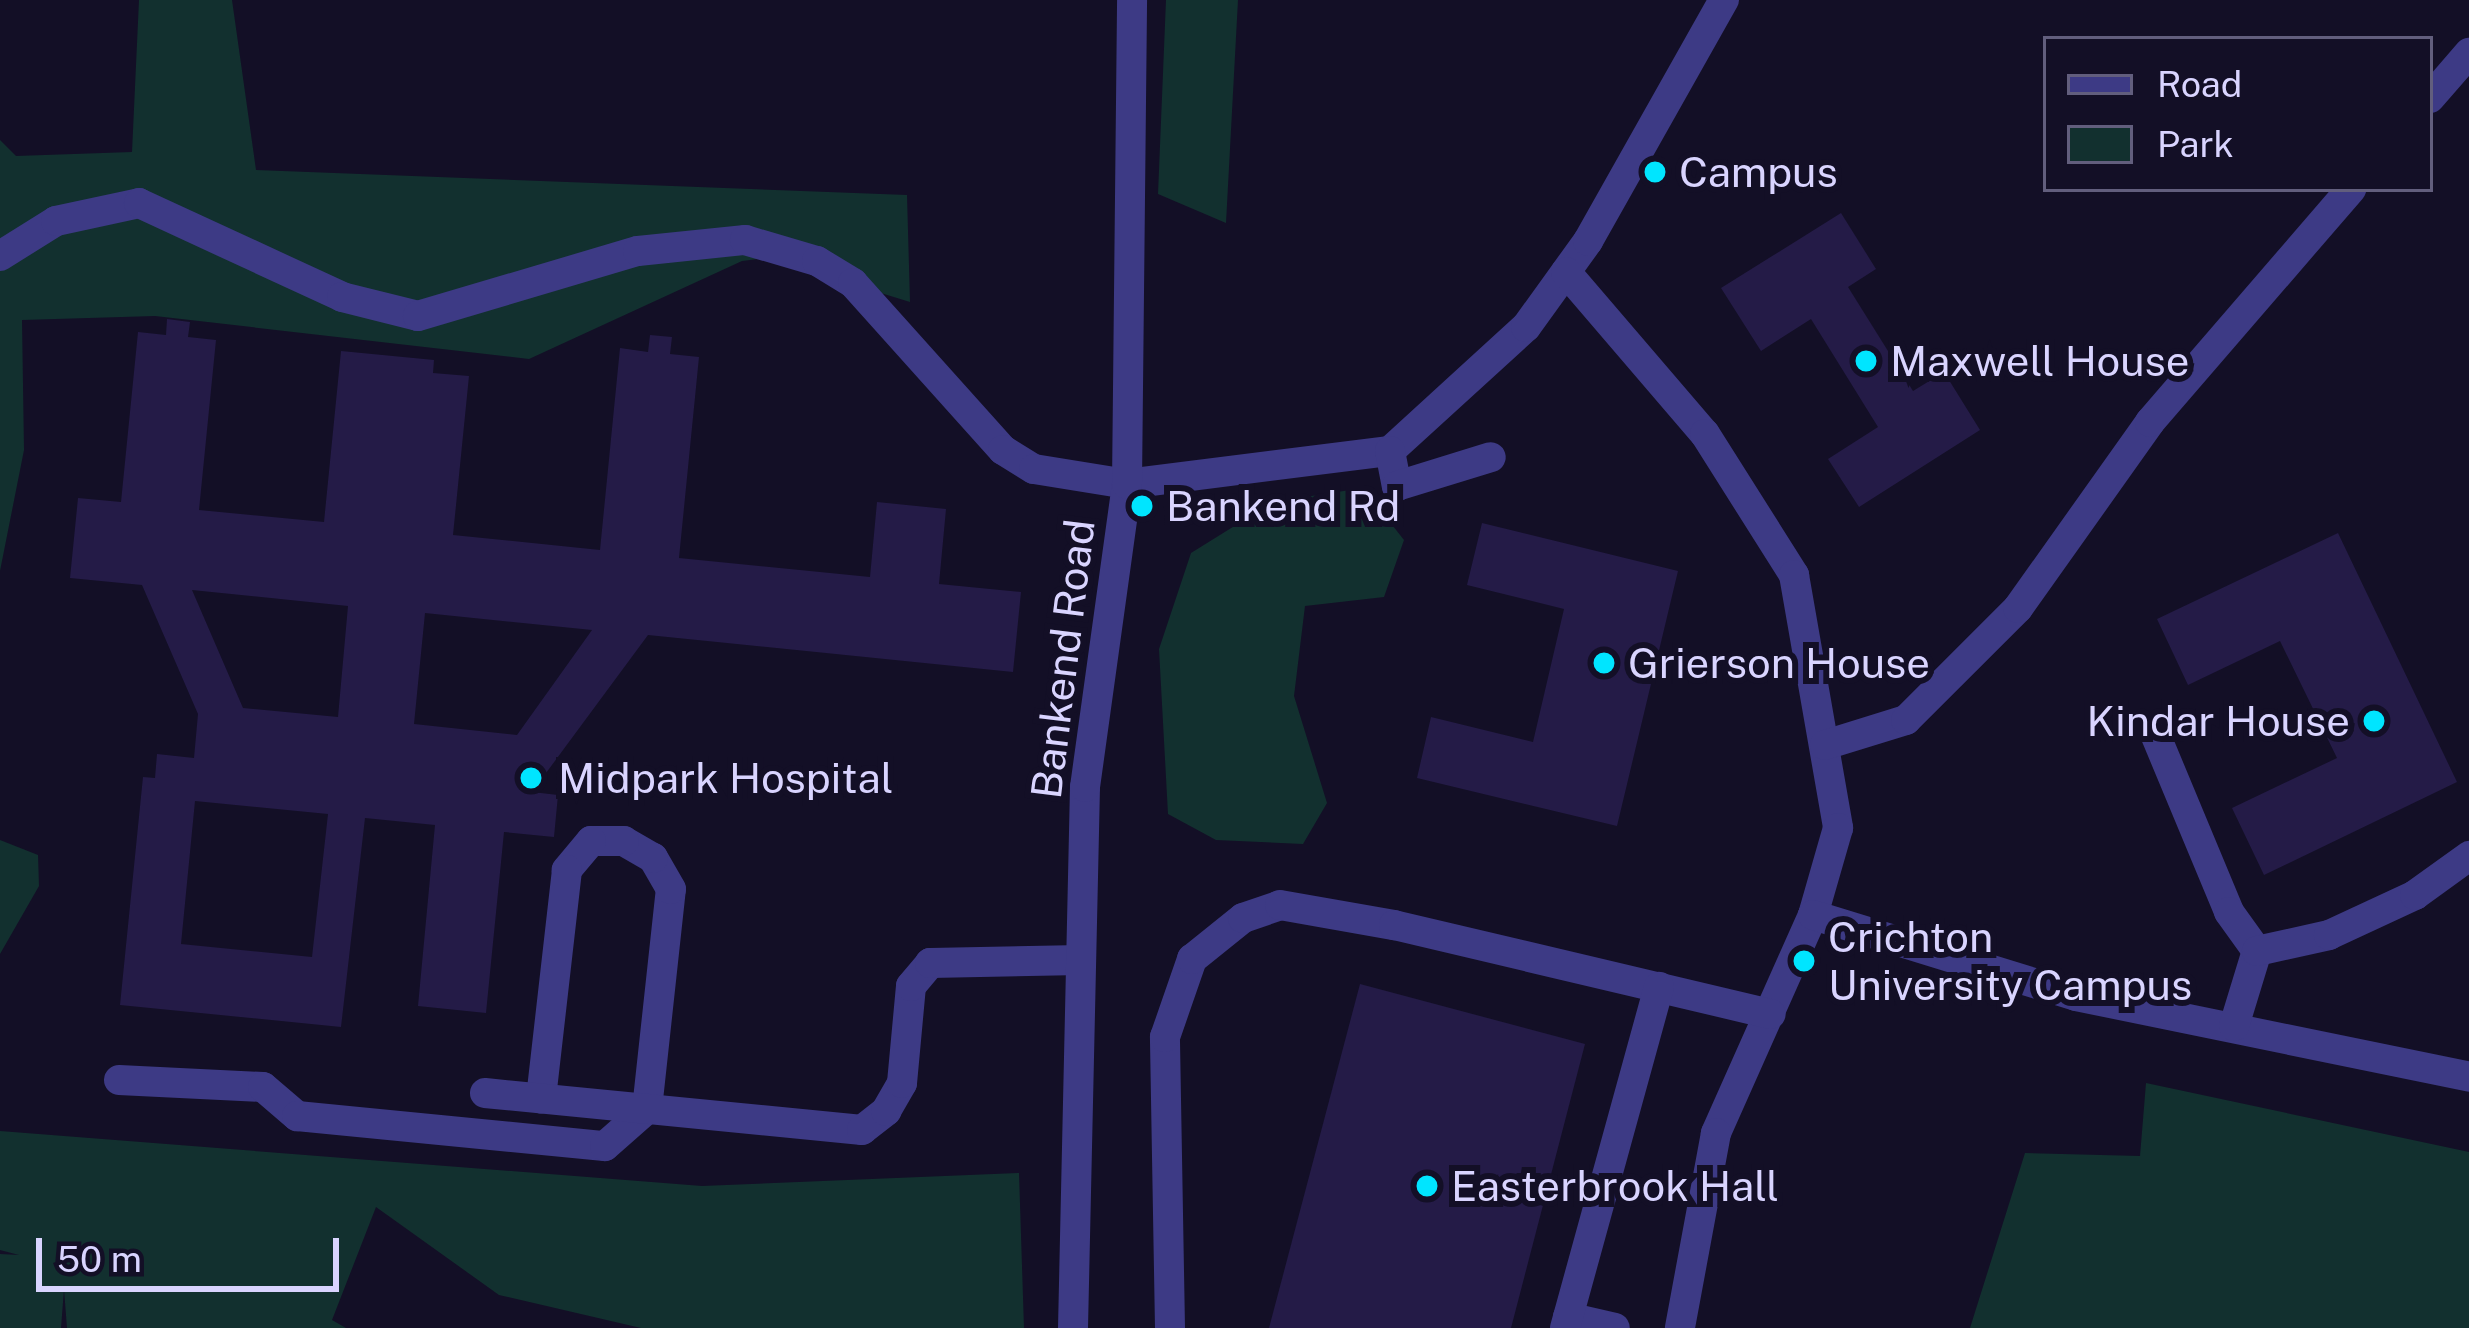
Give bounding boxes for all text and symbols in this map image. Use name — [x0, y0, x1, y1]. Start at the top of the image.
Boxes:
legend — [2043, 36, 2433, 192]
text: Road — [2157, 63, 2242, 105]
text: Park — [2157, 123, 2234, 165]
place label: Campus — [1679, 147, 1838, 197]
marker: Campus — [1642, 159, 1668, 185]
place label: Maxwell House — [1890, 336, 2190, 386]
marker: Maxwell House — [1853, 348, 1879, 374]
place label: Bankend Rd — [1166, 481, 1400, 531]
marker: Bankend Rd — [1129, 493, 1155, 519]
street label: Bankend Road — [1021, 516, 1105, 802]
place label: Grierson House — [1628, 638, 1930, 688]
marker: Grierson House — [1591, 650, 1617, 676]
place label: Kindar House — [2087, 696, 2350, 746]
marker: Kindar House — [2361, 708, 2387, 734]
place label: Midpark Hospital — [558, 753, 893, 803]
marker: Midpark Hospital — [515, 762, 547, 794]
place label: Crichton University Campus — [1828, 912, 2192, 1010]
marker: Crichton University Campus — [1791, 948, 1817, 974]
place label: Easterbrook Hall — [1451, 1161, 1779, 1211]
marker: Easterbrook Hall — [1414, 1173, 1440, 1199]
scale bar — [42, 1214, 345, 1288]
text: 50 m — [57, 1238, 142, 1280]

